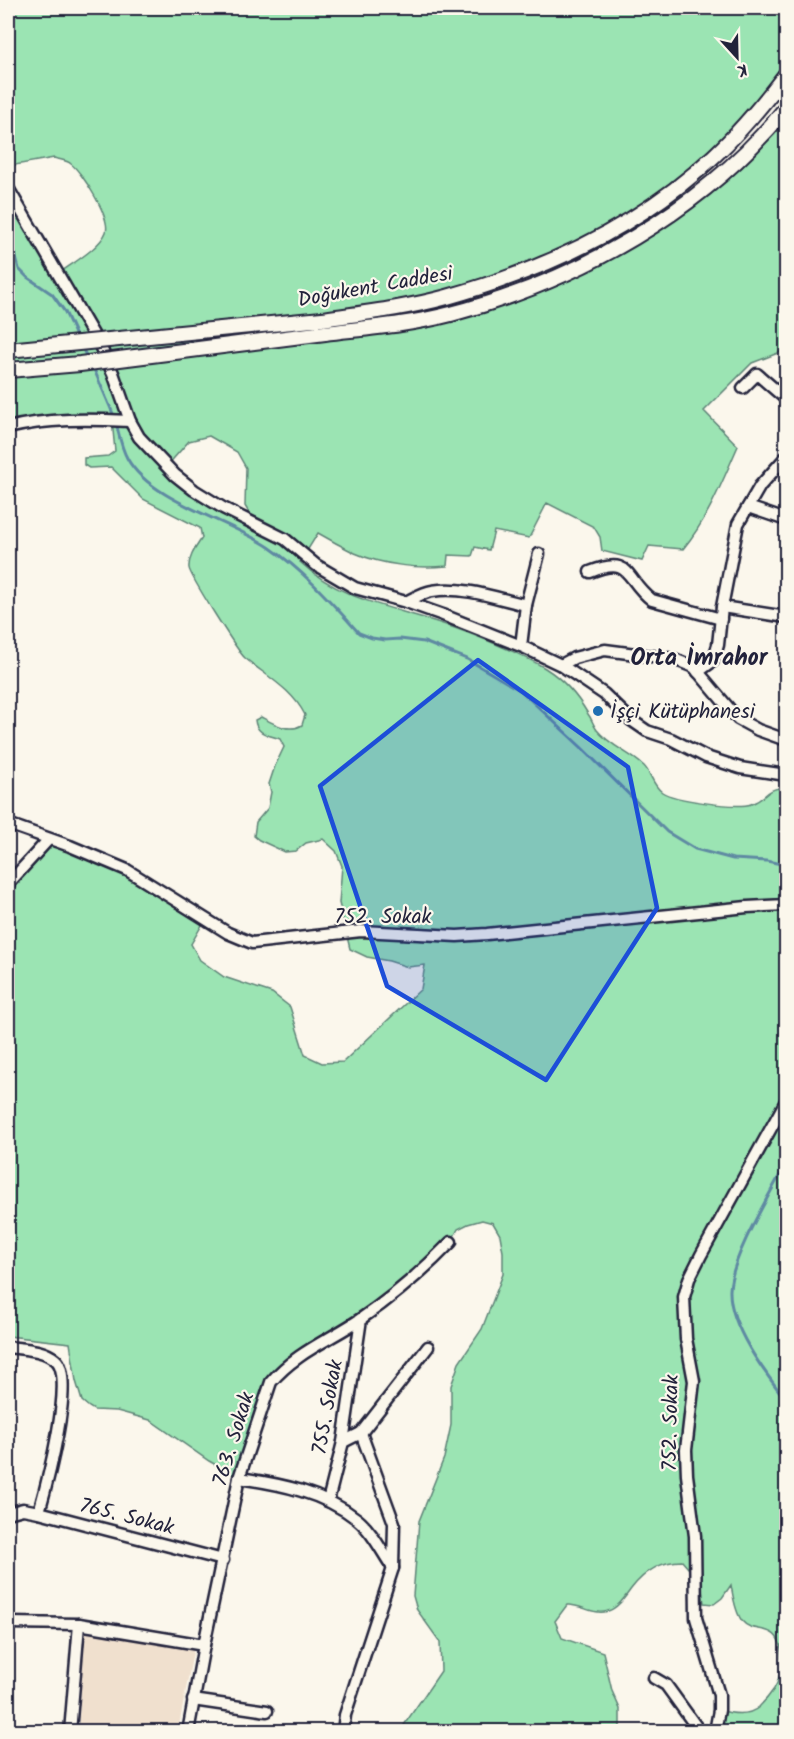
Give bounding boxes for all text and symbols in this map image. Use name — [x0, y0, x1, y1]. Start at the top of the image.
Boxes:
north arrow — [707, 27, 767, 87]
text: K — [733, 56, 751, 83]
street label: Doğukent Caddesi — [295, 257, 456, 317]
district label: Orta İmrahor — [631, 639, 769, 678]
place label: İşçi Kütüphanesi — [610, 696, 756, 729]
marker: İşçi Kütüphanesi — [591, 704, 605, 718]
street label: 752. Sokak — [335, 901, 432, 934]
street label: 755. Sokak — [304, 1357, 353, 1457]
street label: 752. Sokak — [654, 1374, 689, 1472]
street label: 763. Sokak — [204, 1388, 264, 1491]
street label: 765. Sokak — [76, 1490, 177, 1545]

